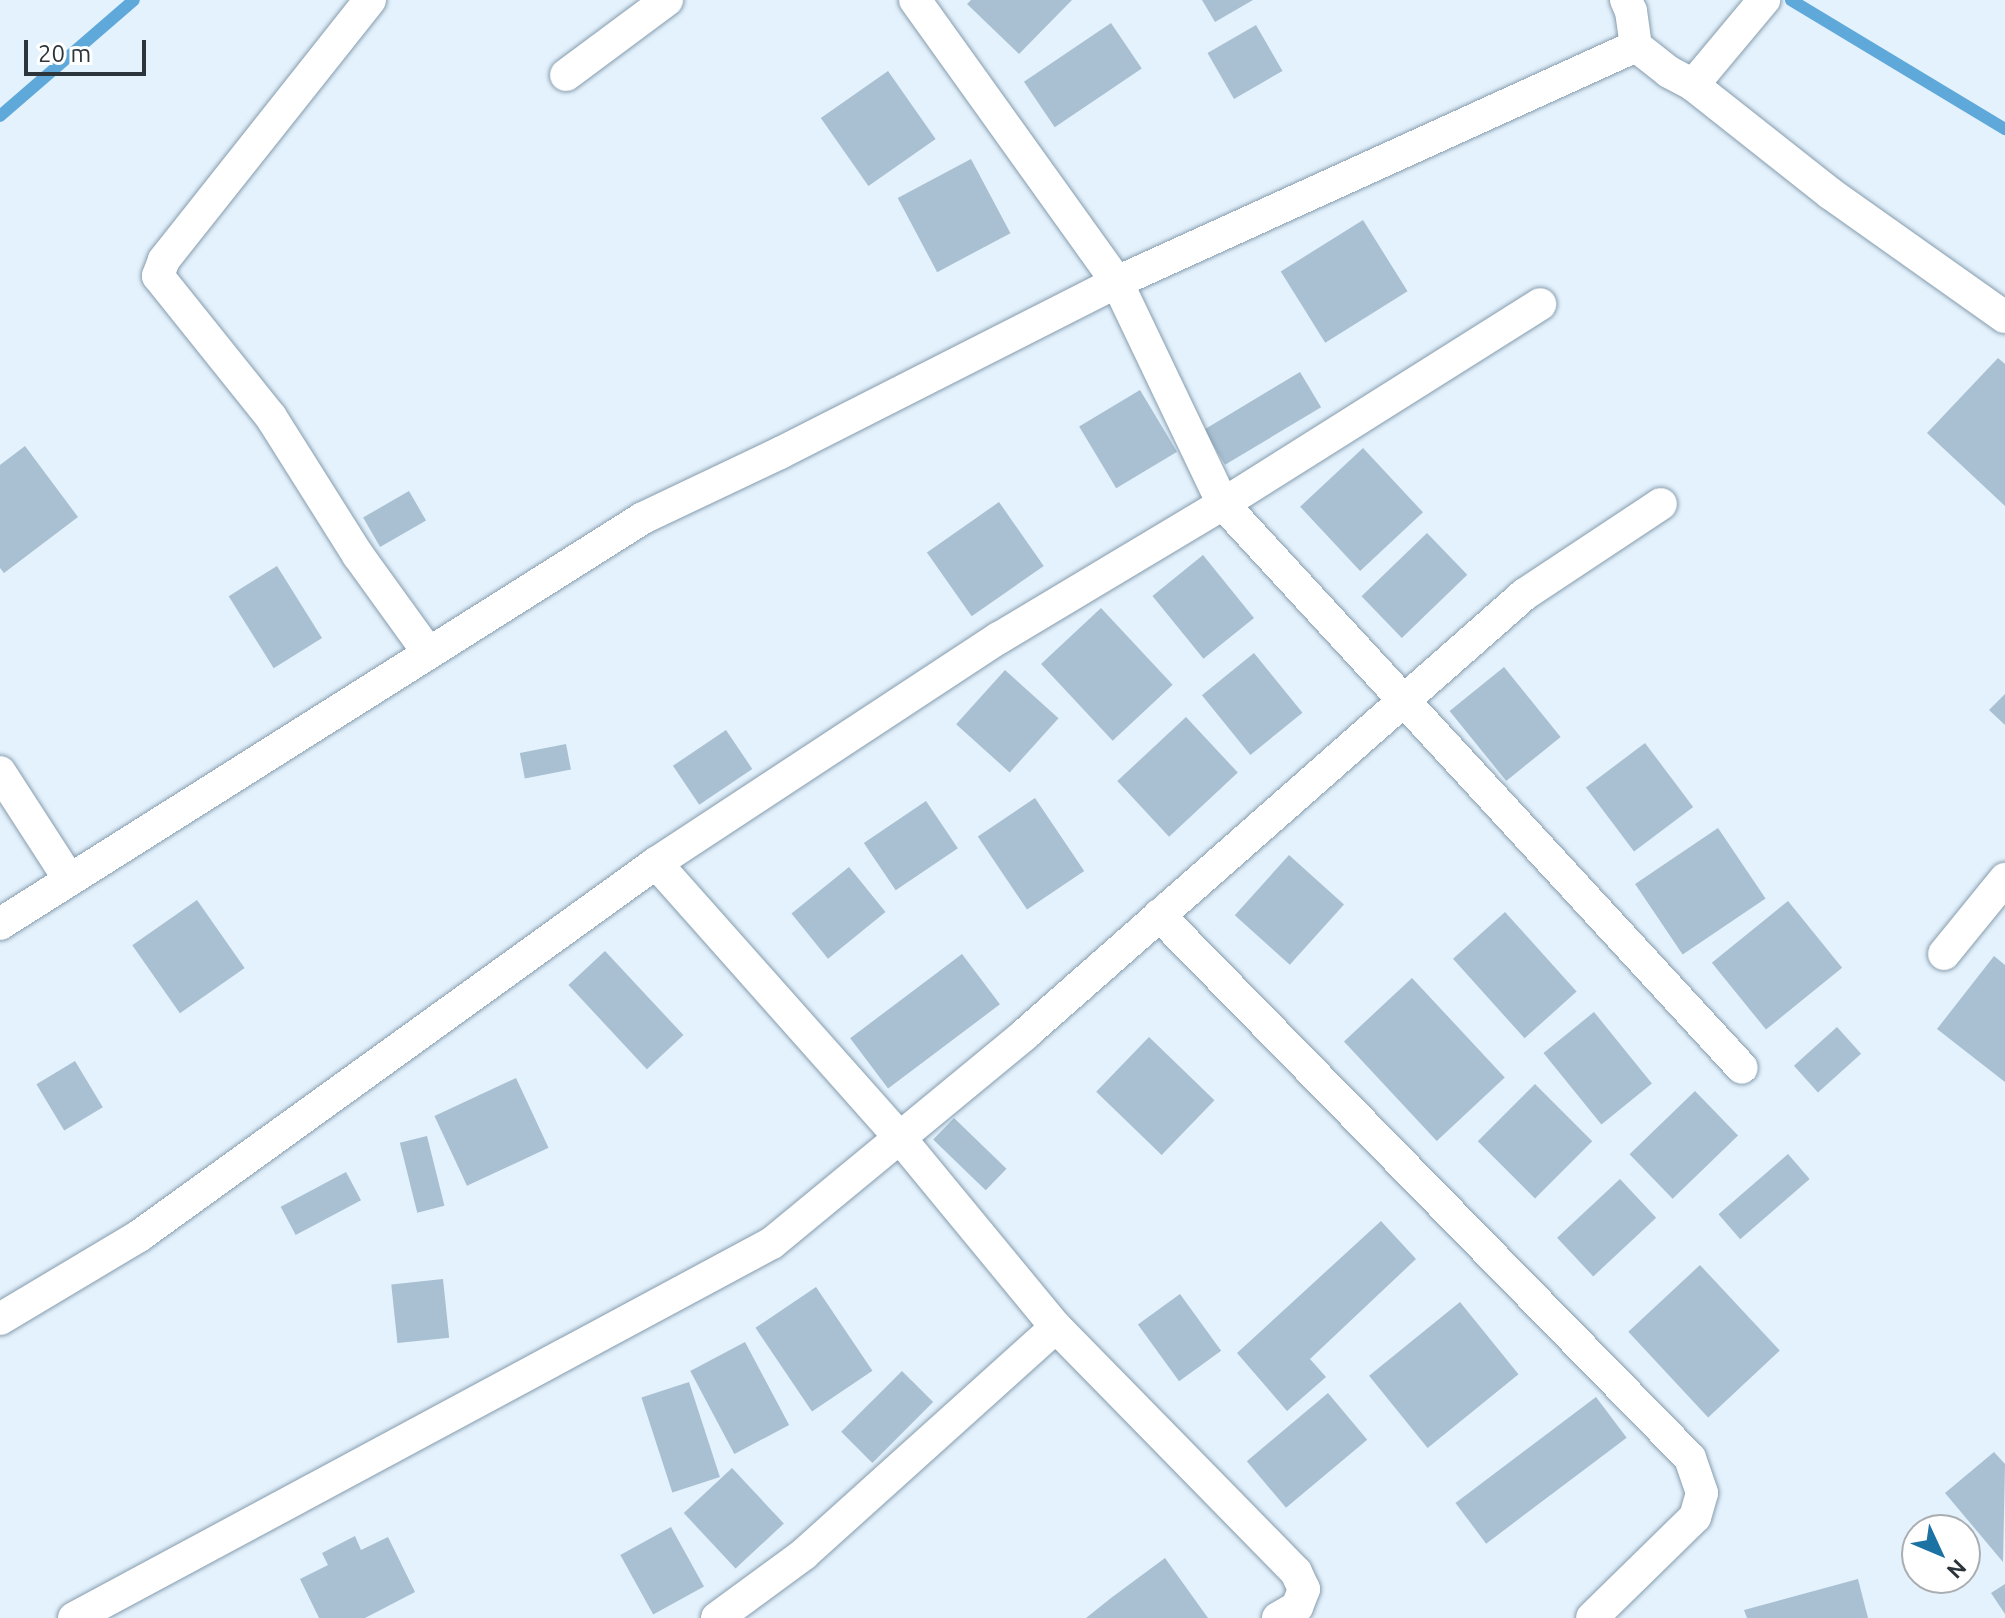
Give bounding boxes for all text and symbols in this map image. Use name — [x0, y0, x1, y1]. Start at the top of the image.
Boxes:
scale bar — [28, 24, 150, 74]
text: 20 m — [38, 40, 91, 67]
north arrow — [1901, 1514, 1981, 1594]
text: N — [1942, 1555, 1972, 1584]

